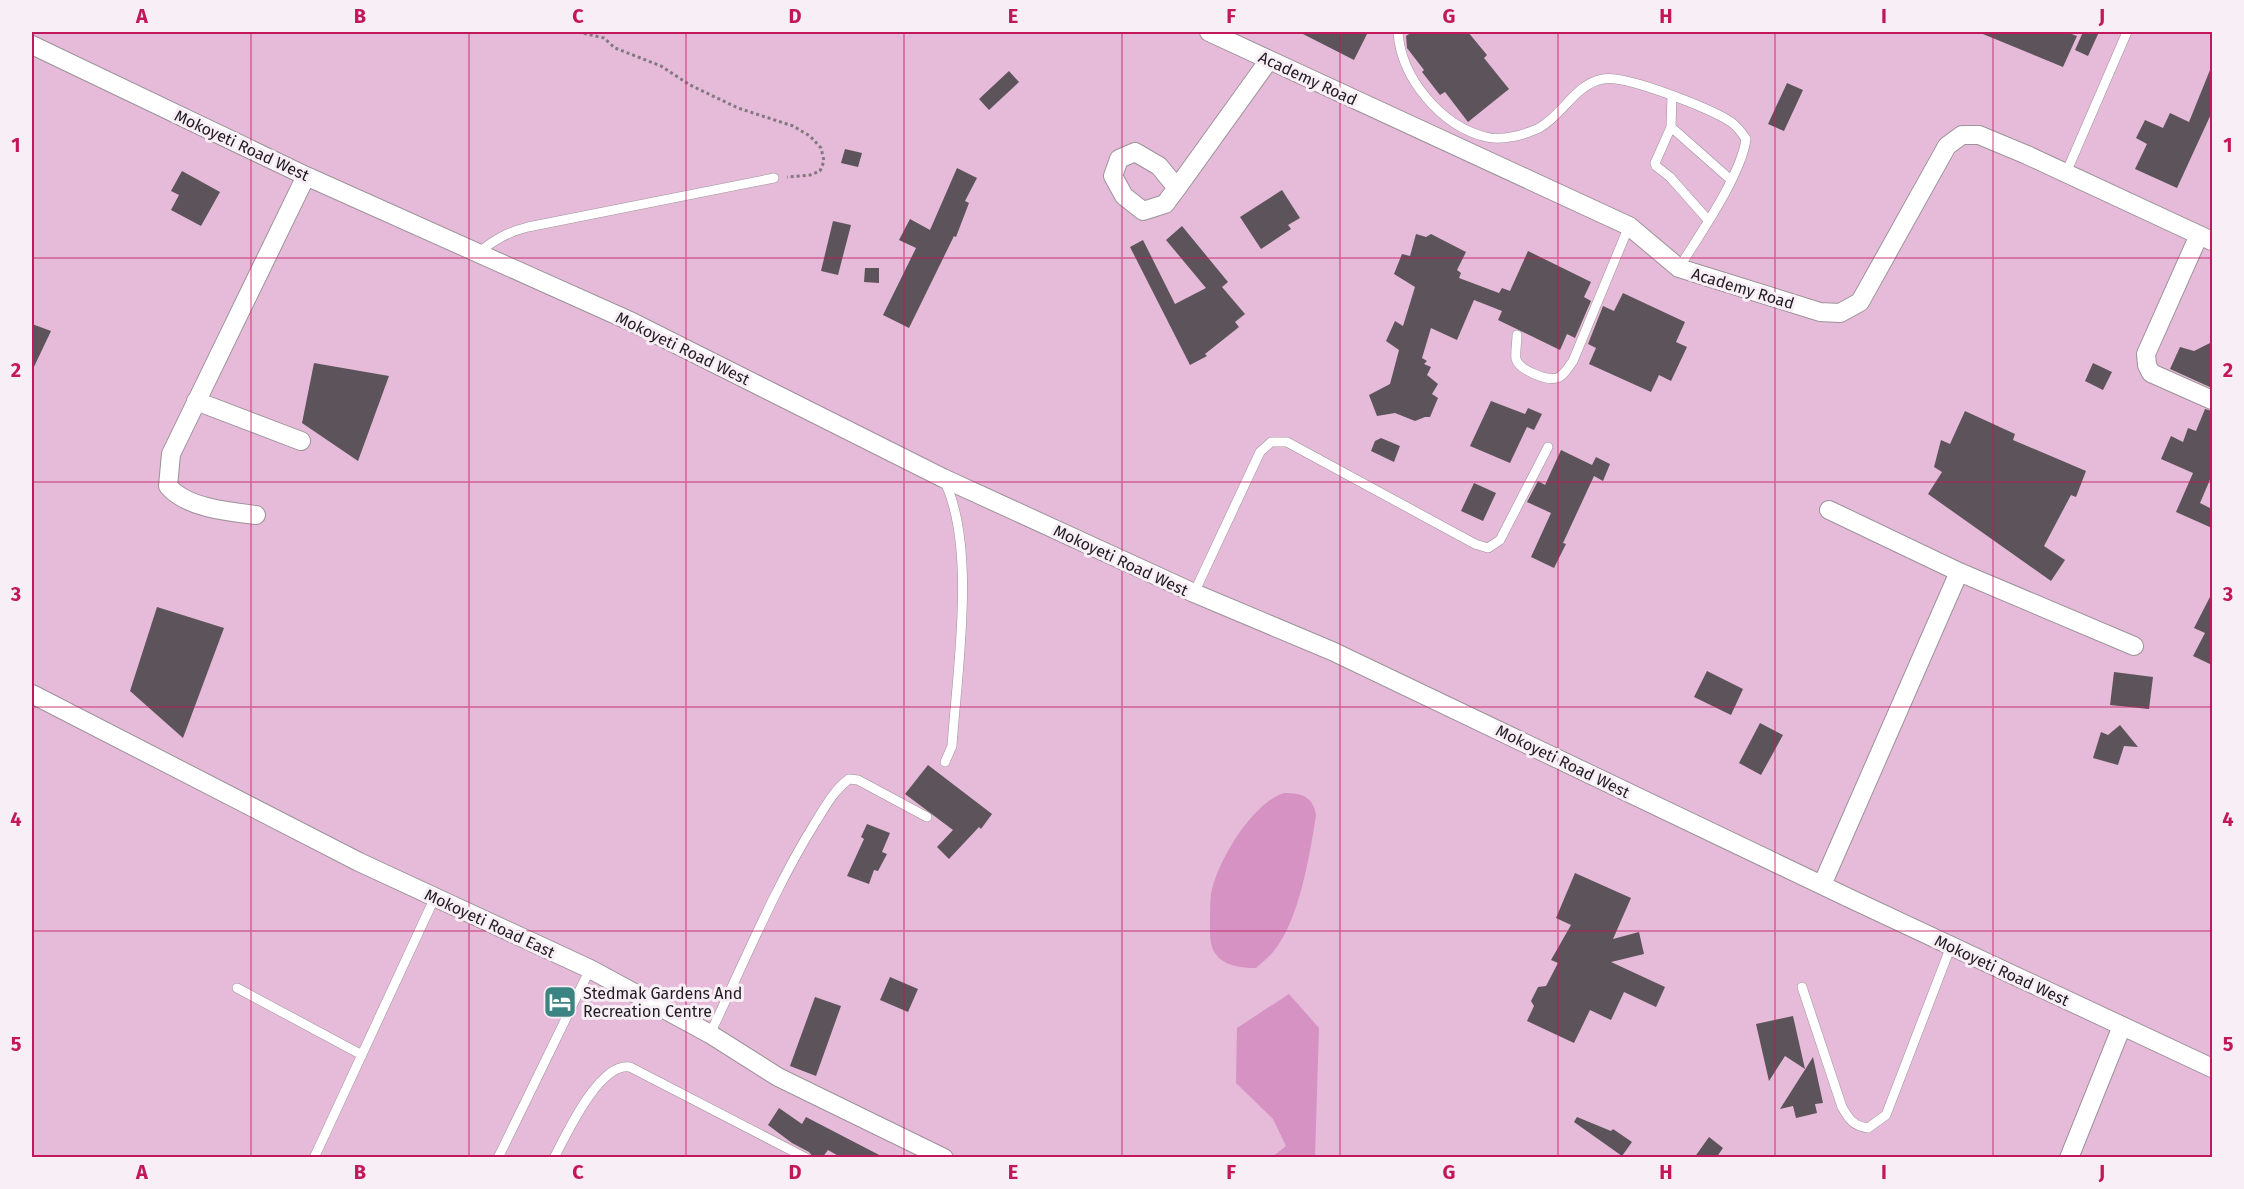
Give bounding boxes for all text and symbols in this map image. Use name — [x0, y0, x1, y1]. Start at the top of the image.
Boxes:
text: A — [135, 4, 149, 28]
text: B — [354, 4, 366, 28]
text: C — [572, 4, 584, 28]
text: D — [788, 4, 802, 28]
text: E — [1008, 4, 1018, 28]
text: F — [1226, 4, 1236, 28]
text: G — [1443, 4, 1455, 28]
text: H — [1659, 4, 1673, 28]
text: I — [1881, 4, 1887, 28]
text: J — [2098, 4, 2105, 28]
street label: Academy Road — [1256, 47, 1360, 110]
street label: Mokoyeti Road West — [171, 106, 312, 185]
text: 1 — [11, 133, 21, 157]
text: 1 — [2223, 133, 2233, 157]
street label: Academy Road — [1689, 264, 1796, 313]
street label: Mokoyeti Road West — [613, 308, 753, 389]
text: 2 — [11, 358, 21, 382]
text: 2 — [2223, 358, 2233, 382]
street label: Mokoyeti Road West — [1050, 521, 1191, 600]
text: 3 — [10, 582, 21, 606]
text: 3 — [2222, 582, 2233, 606]
street label: Mokoyeti Road West — [1493, 721, 1633, 802]
text: 4 — [10, 807, 22, 831]
text: 4 — [2222, 807, 2234, 831]
street label: Mokoyeti Road East — [422, 885, 558, 962]
street label: Mokoyeti Road West — [1931, 931, 2072, 1010]
hotel icon: Stedmak Gardens And Recreation Centre — [542, 984, 578, 1020]
place label: Stedmak Gardens And Recreation Centre — [583, 984, 742, 1021]
text: 5 — [11, 1032, 22, 1056]
text: 5 — [2223, 1032, 2234, 1056]
text: A — [135, 1160, 149, 1184]
text: B — [354, 1160, 366, 1184]
text: C — [572, 1160, 584, 1184]
text: D — [788, 1160, 802, 1184]
text: E — [1008, 1160, 1018, 1184]
text: F — [1226, 1160, 1236, 1184]
text: G — [1443, 1160, 1455, 1184]
text: H — [1659, 1160, 1673, 1184]
text: I — [1881, 1160, 1887, 1184]
text: J — [2098, 1160, 2105, 1184]

